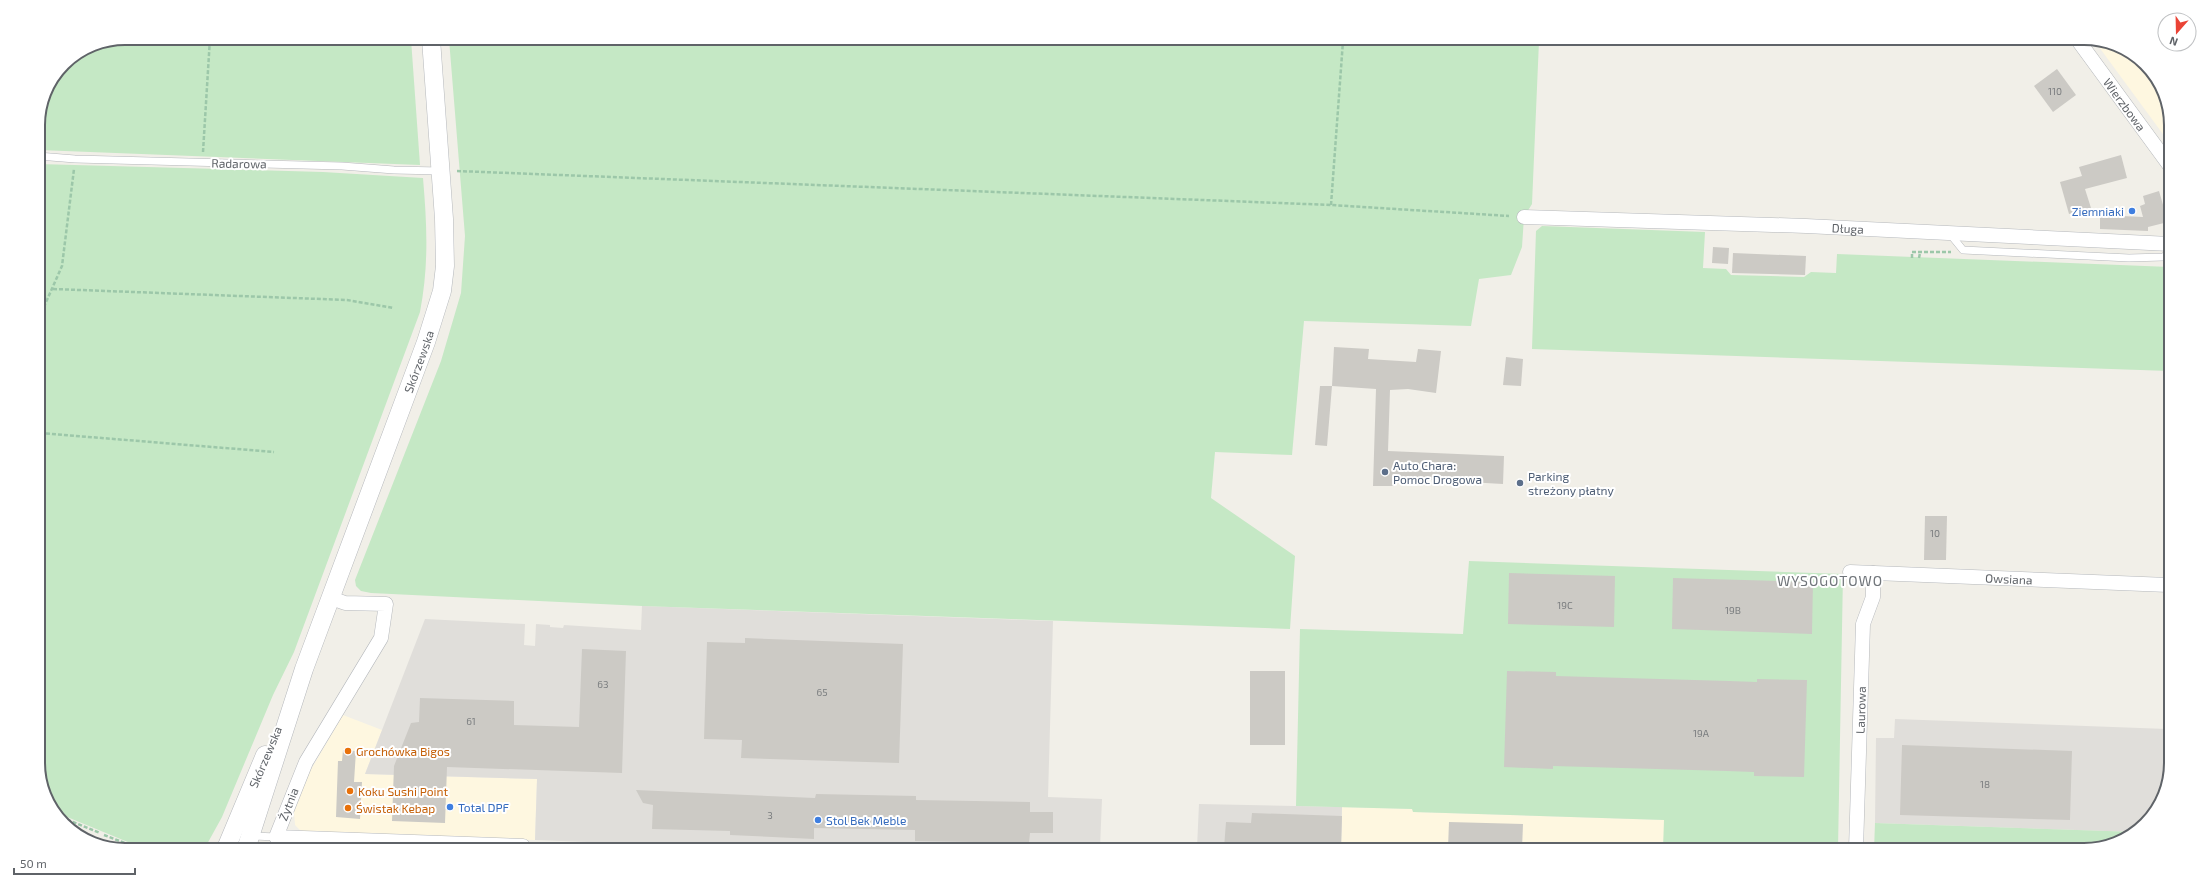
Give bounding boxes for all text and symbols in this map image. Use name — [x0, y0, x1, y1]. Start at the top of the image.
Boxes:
north arrow — [2157, 12, 2197, 52]
text: N — [2167, 34, 2179, 49]
street label: Wierzbowa — [2101, 75, 2149, 133]
house number: 110 — [2048, 85, 2062, 97]
street label: Radarowa — [211, 156, 267, 170]
place label: Ziemniaki — [2072, 204, 2124, 218]
marker: Ziemniaki — [2127, 206, 2137, 216]
street label: Długa — [1831, 220, 1864, 236]
street label: Skórzewska — [401, 329, 436, 395]
place label: Auto Chara: Pomoc Drogowa — [1393, 458, 1482, 486]
marker: Auto Chara: Pomoc Drogowa — [1380, 467, 1390, 477]
place label: Parking streżony płatny — [1528, 469, 1614, 497]
marker: Parking streżony płatny — [1515, 478, 1525, 488]
house number: 10 — [1930, 527, 1940, 539]
street label: Owsiana — [1985, 571, 2033, 586]
district label: WYSOGOTOWO — [1777, 572, 1883, 589]
house number: 19C — [1557, 599, 1573, 611]
house number: 19B — [1725, 604, 1741, 616]
house number: 63 — [597, 678, 609, 690]
house number: 65 — [816, 686, 828, 698]
street label: Laurowa — [1853, 686, 1868, 734]
house number: 61 — [466, 715, 476, 727]
street label: Skórzewska — [246, 724, 284, 790]
house number: 19A — [1693, 727, 1710, 739]
place label: Grochówka Bigos — [356, 744, 450, 758]
marker: Grochówka Bigos — [343, 746, 353, 756]
house number: 18 — [1980, 778, 1990, 790]
place label: Koku Sushi Point — [358, 784, 448, 798]
street label: Żytnia — [275, 786, 301, 822]
marker: Koku Sushi Point — [345, 786, 355, 796]
place label: Total DPF — [458, 800, 510, 814]
place label: Świstak Kebap — [356, 801, 435, 815]
marker: Total DPF — [445, 802, 455, 812]
marker: Świstak Kebap — [343, 803, 353, 813]
house number: 3 — [767, 809, 773, 821]
place label: Stol Bek Meble — [826, 813, 906, 827]
marker: Stol Bek Meble — [813, 815, 823, 825]
scale bar — [14, 850, 135, 876]
text: 50 m — [20, 856, 47, 870]

